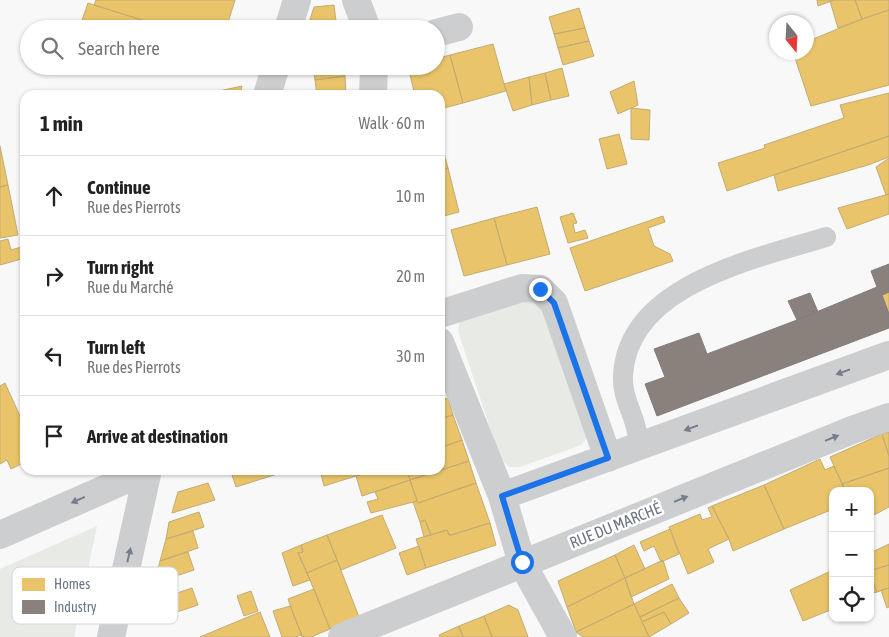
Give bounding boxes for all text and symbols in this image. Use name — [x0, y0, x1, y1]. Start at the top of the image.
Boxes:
north arrow — [769, 15, 814, 60]
search box — [20, 20, 445, 75]
icon: search — [38, 34, 66, 62]
text: Search here — [78, 37, 160, 59]
text: 1 min — [40, 111, 83, 135]
text: Walk · 60 m — [359, 114, 425, 132]
text: Continue — [87, 176, 151, 198]
icon: ahead — [40, 182, 68, 210]
text: 10 m — [396, 187, 425, 205]
text: Rue des Pierrots — [87, 198, 181, 216]
text: Turn right — [87, 256, 154, 278]
icon: right — [40, 262, 68, 290]
text: 20 m — [396, 267, 425, 285]
text: Rue du Marché — [87, 278, 174, 296]
route end — [529, 278, 552, 301]
text: Turn left — [87, 336, 145, 358]
icon: left — [40, 342, 68, 370]
text: 30 m — [396, 347, 425, 365]
text: Rue des Pierrots — [87, 358, 181, 376]
one-way arrow — [835, 368, 850, 376]
icon: arrive — [40, 422, 68, 450]
text: Arrive at destination — [87, 425, 228, 447]
one-way arrow — [683, 425, 698, 432]
one-way arrow — [825, 434, 840, 442]
map controls — [829, 487, 874, 622]
button: + — [829, 487, 874, 532]
one-way arrow — [674, 494, 688, 502]
one-way arrow — [71, 497, 85, 505]
street label: RUE DU MARCHÉ — [567, 498, 663, 551]
button: − — [829, 532, 874, 577]
one-way arrow — [125, 548, 133, 563]
route start — [511, 551, 534, 574]
legend — [12, 567, 178, 624]
text: Homes — [54, 576, 90, 592]
button: locate — [829, 577, 874, 622]
text: Industry — [54, 599, 97, 615]

